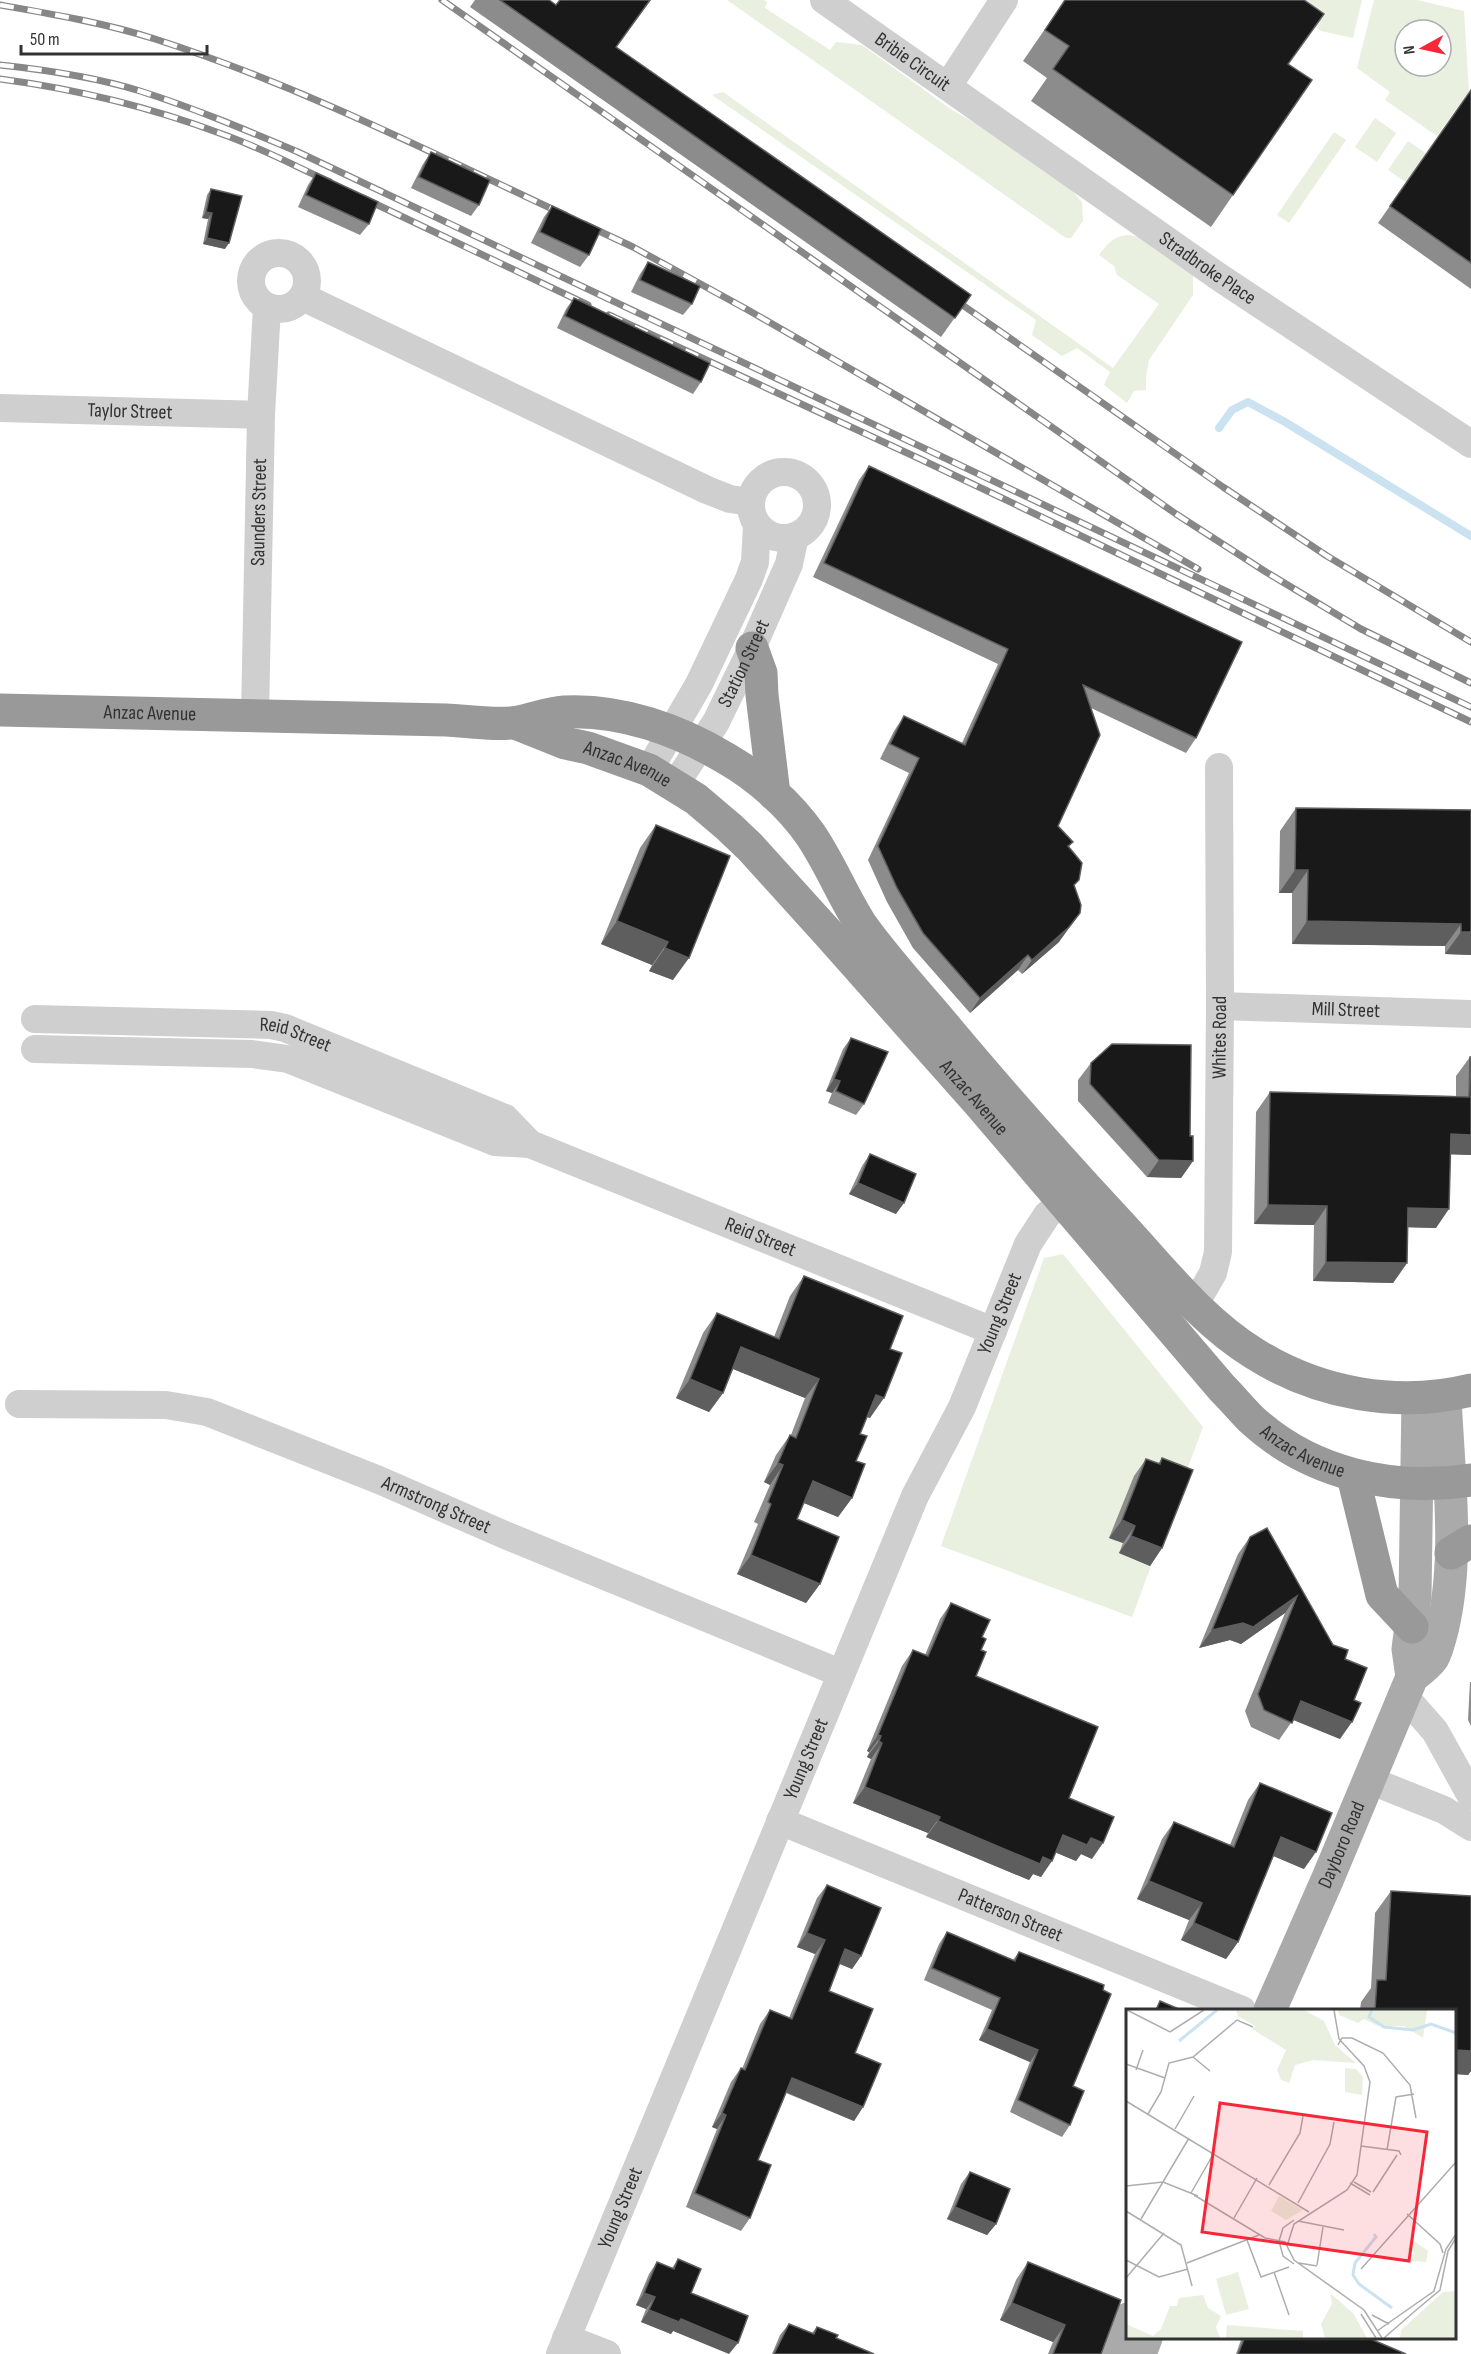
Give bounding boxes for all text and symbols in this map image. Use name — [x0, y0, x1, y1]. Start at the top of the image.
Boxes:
scale bar — [21, 18, 207, 56]
north arrow — [1393, 18, 1453, 78]
street label: Bribie Circuit — [870, 27, 955, 97]
text: 50 m — [30, 29, 60, 50]
text: N — [1400, 44, 1420, 55]
street label: Stradbroke Place — [1154, 227, 1261, 310]
street label: Taylor Street — [87, 398, 173, 425]
street label: Saunders Street — [246, 458, 272, 566]
street label: Station Street — [713, 616, 775, 711]
street label: Anzac Avenue — [102, 700, 196, 726]
street label: Anzac Avenue — [580, 735, 676, 793]
street label: Whites Road — [1207, 996, 1232, 1079]
street label: Mill Street — [1311, 997, 1381, 1023]
street label: Reid Street — [259, 1013, 335, 1058]
street label: Anzac Avenue — [934, 1054, 1013, 1141]
street label: Reid Street — [721, 1212, 799, 1262]
street label: Young Street — [973, 1269, 1027, 1358]
street label: Anzac Avenue — [1255, 1419, 1348, 1483]
street label: Armstrong Street — [377, 1470, 494, 1539]
street label: Young Street — [779, 1715, 834, 1803]
street label: Dayboro Road — [1313, 1798, 1371, 1892]
street label: Patterson Street — [955, 1883, 1066, 1947]
inset map — [1126, 2009, 1456, 2339]
street label: Young Street — [593, 2164, 648, 2252]

